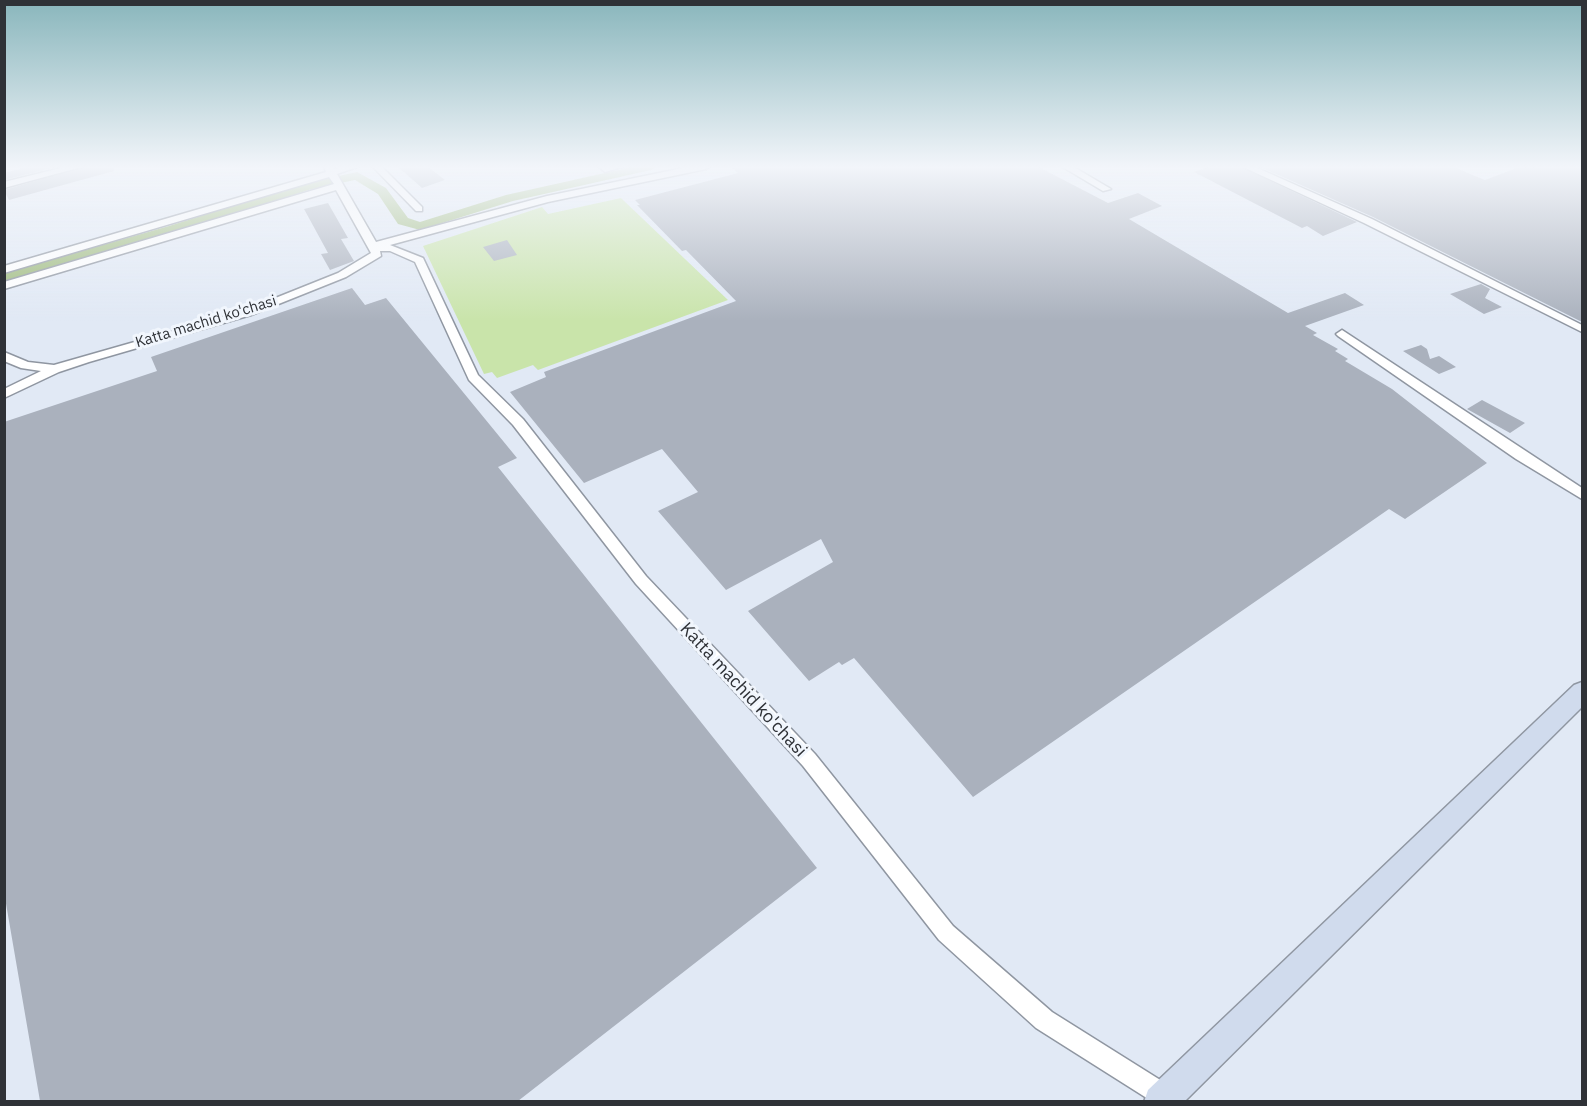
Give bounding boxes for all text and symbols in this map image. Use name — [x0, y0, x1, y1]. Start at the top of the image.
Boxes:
street label: Katta machid ko'chasi — [133, 292, 279, 352]
street label: Katta machid ko'chasi — [675, 618, 811, 762]

